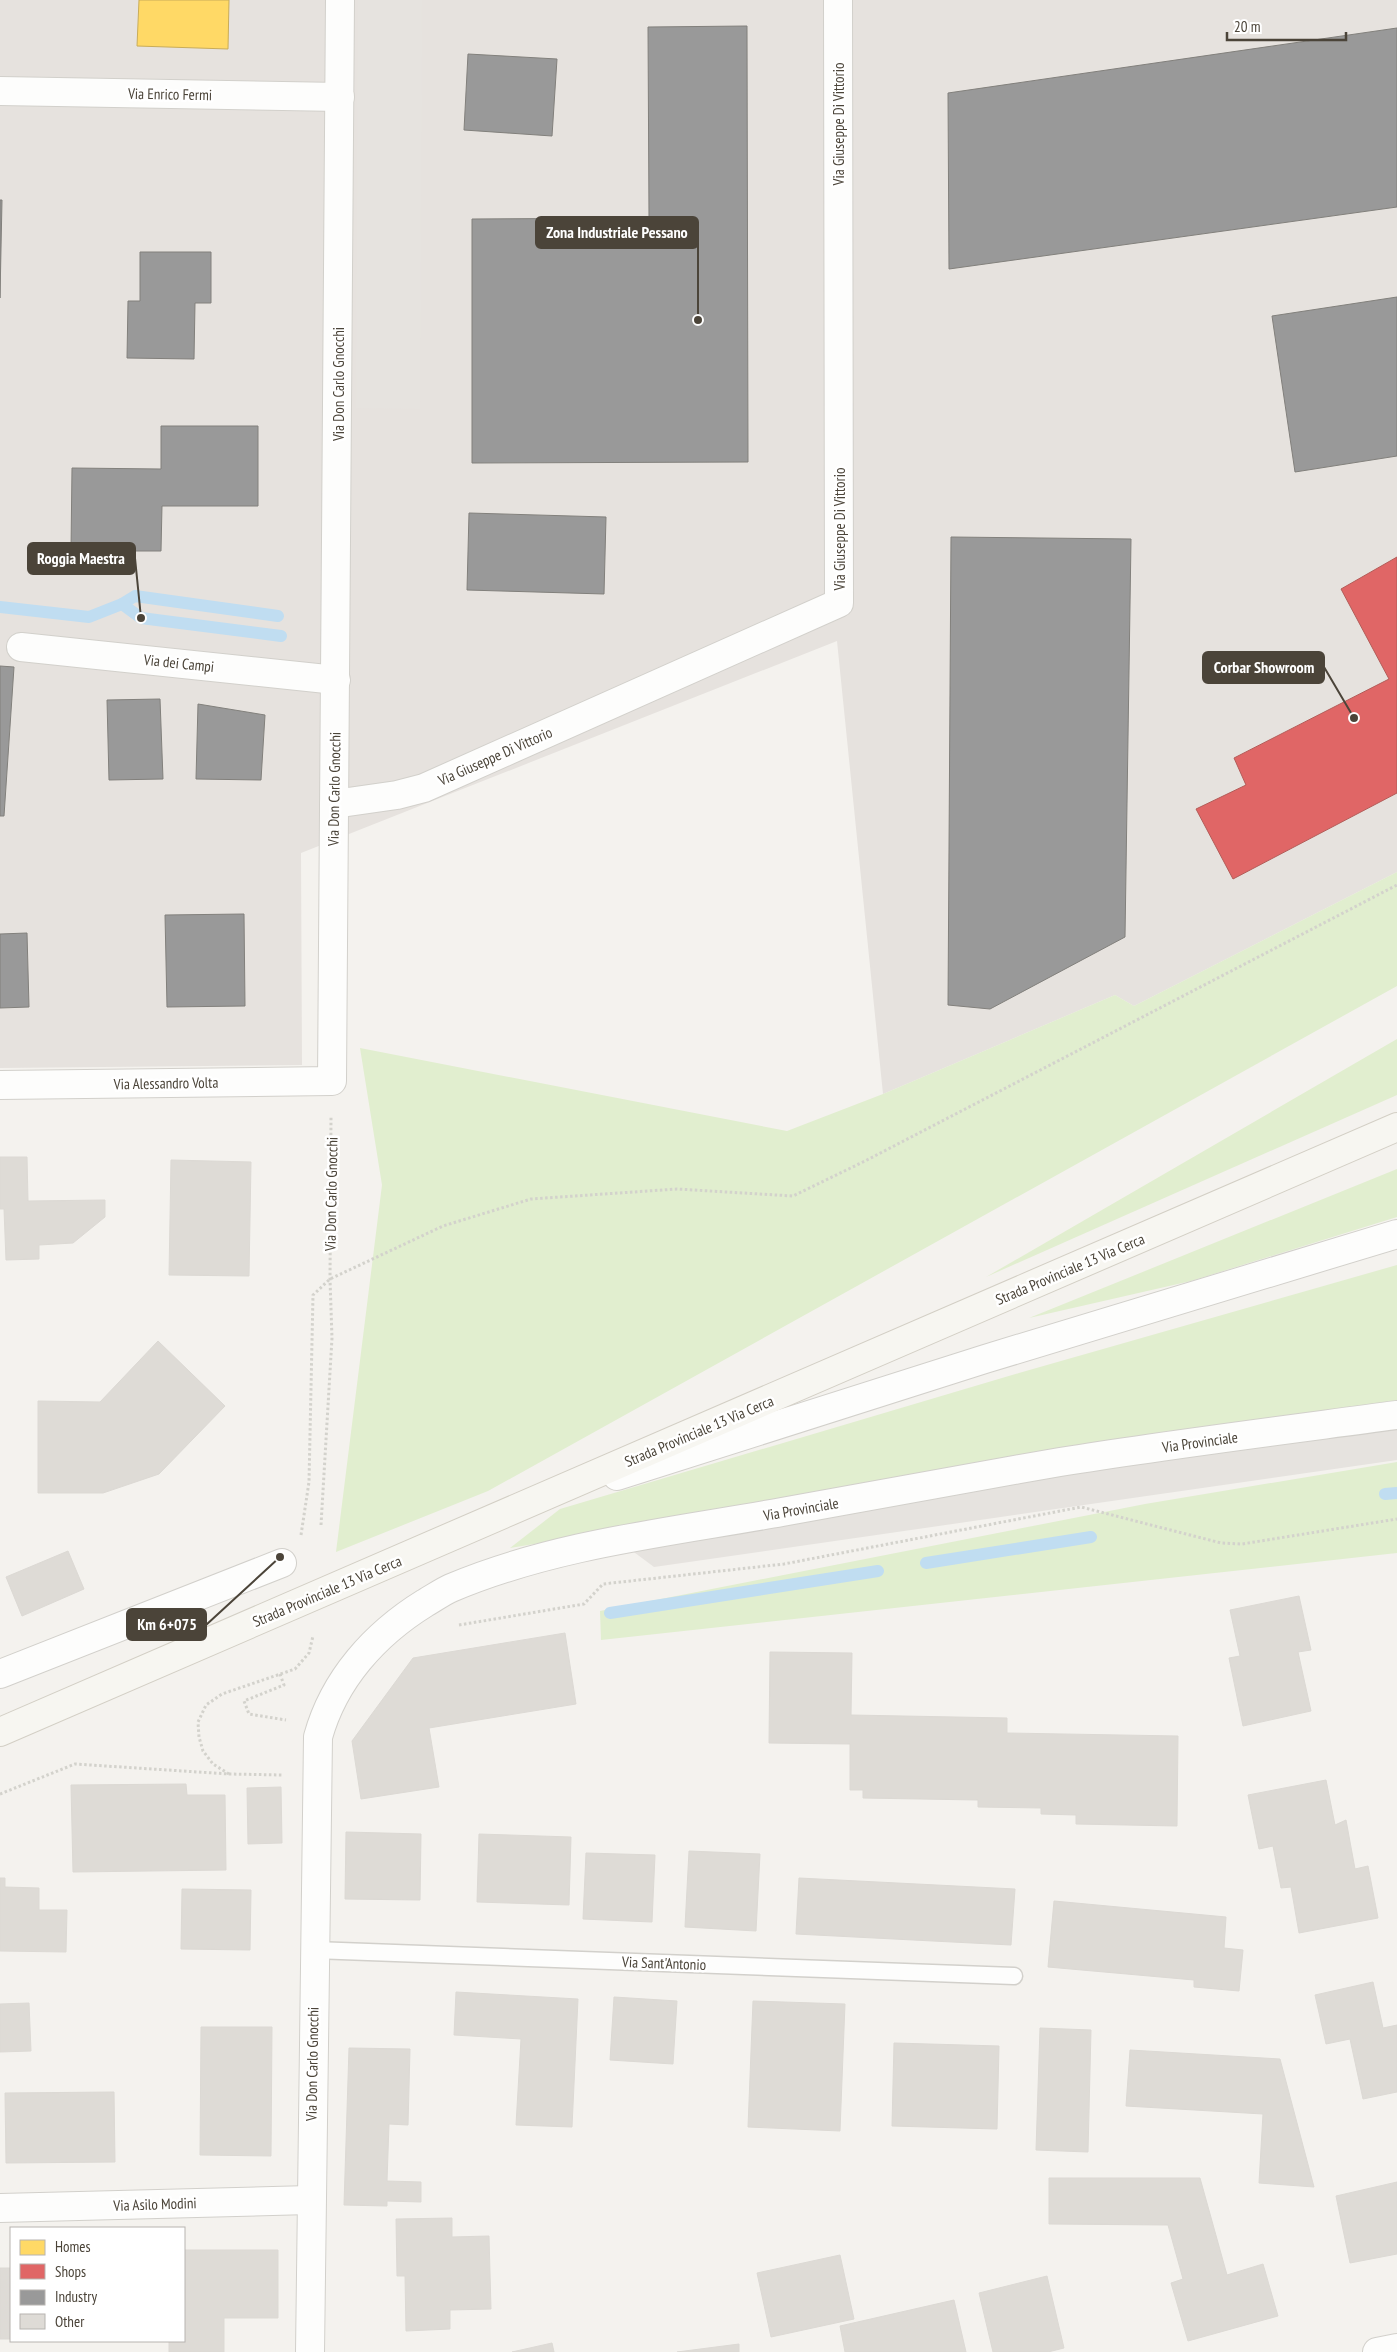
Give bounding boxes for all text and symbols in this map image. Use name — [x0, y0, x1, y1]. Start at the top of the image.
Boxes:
scale bar — [1227, 10, 1346, 42]
text: 20 m — [1234, 17, 1260, 36]
street label: Via Giuseppe Di Vittorio — [829, 63, 848, 186]
street label: Via Enrico Fermi — [127, 84, 212, 104]
callout: Zona Industriale Pessano — [536, 217, 698, 248]
text: Zona Industriale Pessano — [546, 222, 688, 242]
street label: Via Don Carlo Gnocchi — [329, 327, 348, 442]
street label: Via Giuseppe Di Vittorio — [830, 468, 849, 591]
callout: Roggia Maestra — [28, 543, 135, 574]
text: Roggia Maestra — [37, 548, 125, 568]
street label: Via dei Campi — [142, 650, 215, 676]
callout: Corbar Showroom — [1203, 652, 1324, 683]
text: Corbar Showroom — [1214, 657, 1314, 677]
street label: Via Giuseppe Di Vittorio — [434, 722, 555, 790]
street label: Via Don Carlo Gnocchi — [323, 732, 344, 847]
street label: Via Alessandro Volta — [112, 1073, 219, 1093]
street label: Via Don Carlo Gnocchi — [320, 1137, 341, 1252]
street label: Strada Provinciale 13 Via Cerca — [993, 1229, 1147, 1309]
street label: Strada Provinciale 13 Via Cerca — [622, 1391, 776, 1471]
street label: Via Provinciale — [1160, 1427, 1239, 1457]
street label: Via Provinciale — [761, 1493, 840, 1525]
street label: Strada Provinciale 13 Via Cerca — [250, 1551, 404, 1631]
callout: Km 6+075 — [127, 1609, 206, 1640]
text: Km 6+075 — [137, 1614, 197, 1634]
street label: Via Sant'Antonio — [621, 1952, 706, 1974]
street label: Via Don Carlo Gnocchi — [301, 2007, 322, 2122]
street label: Via Asilo Modini — [112, 2193, 197, 2215]
legend — [10, 2227, 185, 2342]
text: Homes — [55, 2237, 91, 2256]
text: Shops — [55, 2262, 86, 2281]
text: Industry — [55, 2287, 97, 2306]
text: Other — [55, 2312, 85, 2331]

